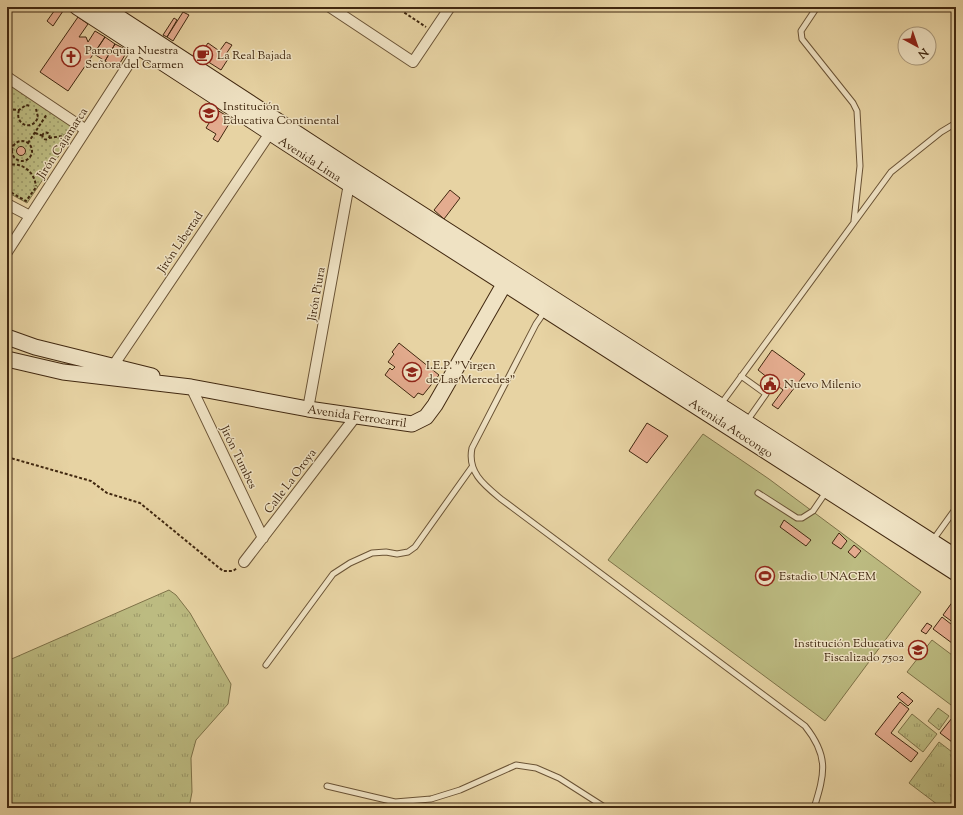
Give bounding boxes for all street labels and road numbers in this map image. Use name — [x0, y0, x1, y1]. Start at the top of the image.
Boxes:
street label: Jirón Cajamarca — [32, 104, 93, 184]
street label: Avenida Lima — [274, 133, 345, 187]
street label: Jirón Libertad — [153, 208, 208, 278]
street label: Jirón Piura — [303, 265, 331, 324]
street label: Avenida Atocongo — [685, 395, 777, 463]
street label: Avenida Ferrocarril — [306, 401, 408, 433]
street label: Jirón Tumbes — [215, 422, 261, 492]
street label: Calle La Oroya — [260, 445, 322, 518]

